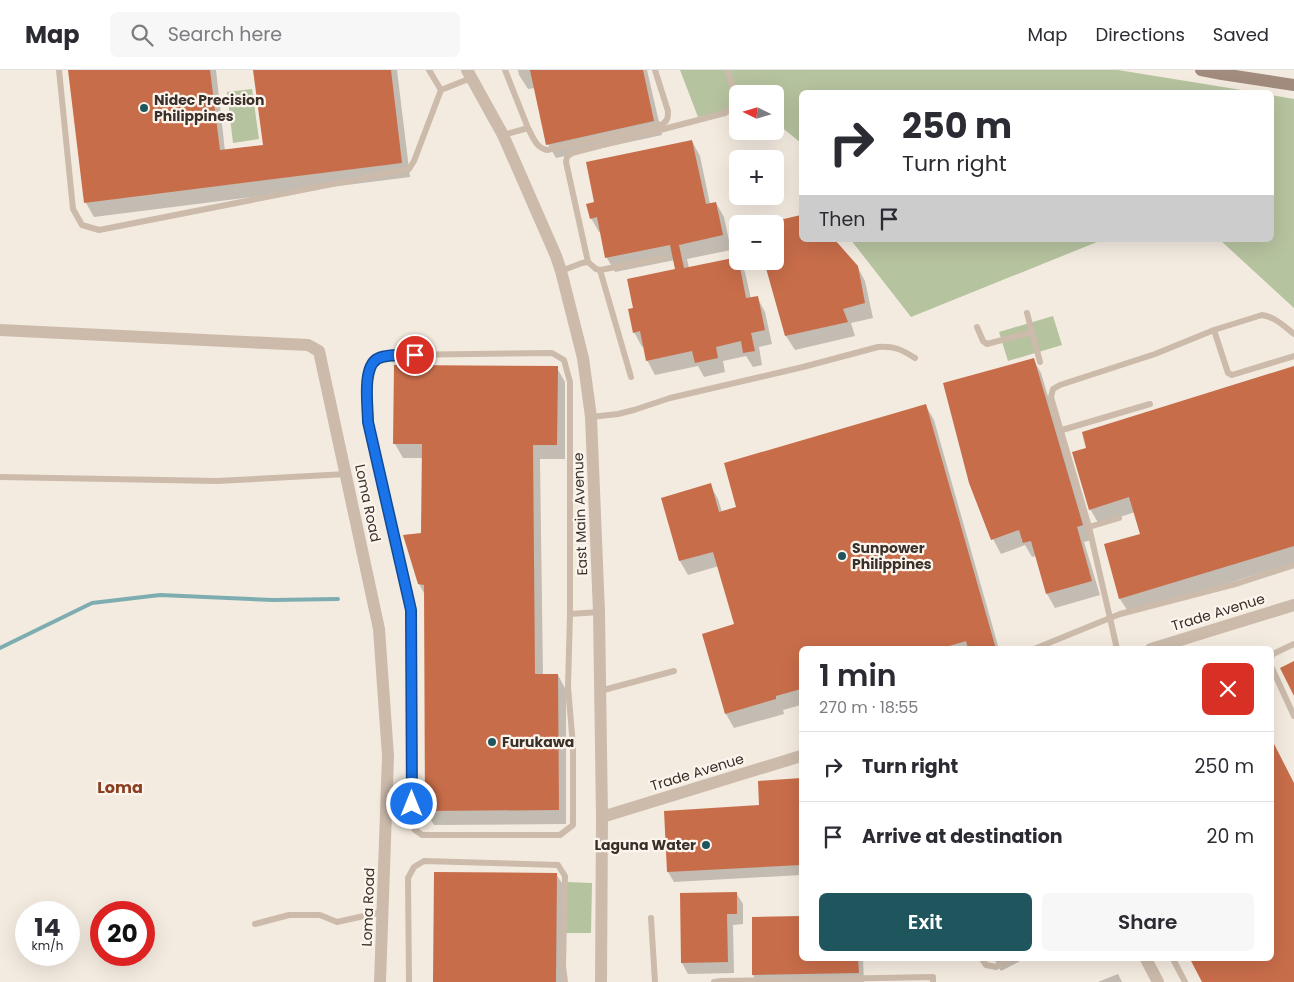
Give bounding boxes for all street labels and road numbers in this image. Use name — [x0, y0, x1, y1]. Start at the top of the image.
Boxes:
street label: East Main Avenue — [568, 452, 592, 576]
street label: Loma Road — [350, 462, 386, 544]
street label: Trade Avenue — [1169, 588, 1267, 636]
street label: Trade Avenue — [648, 748, 746, 796]
street label: Loma Road — [357, 867, 379, 947]

